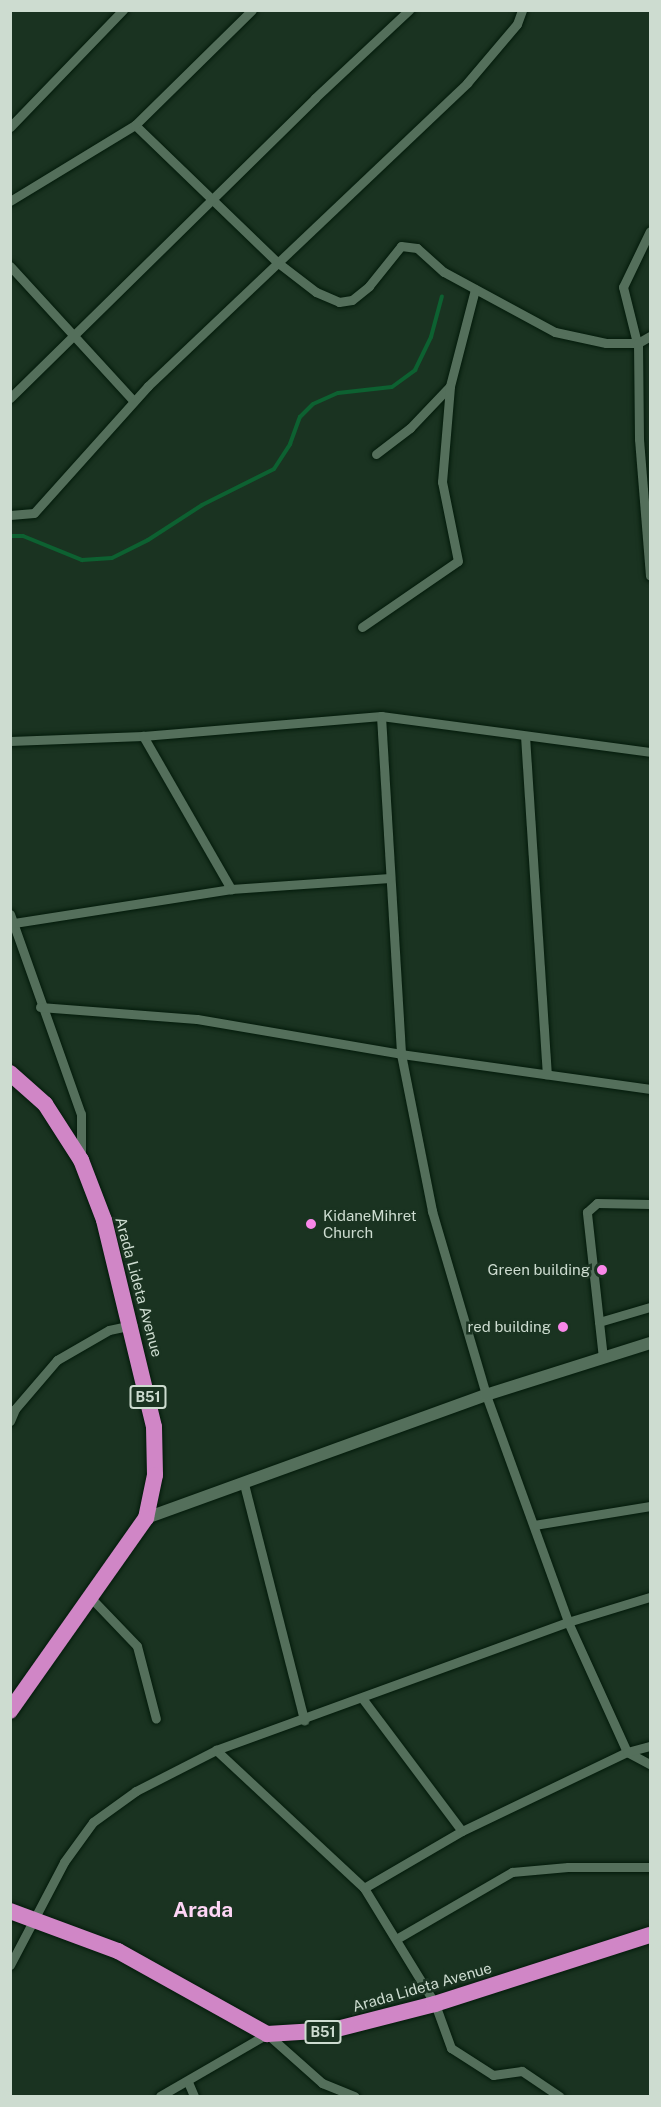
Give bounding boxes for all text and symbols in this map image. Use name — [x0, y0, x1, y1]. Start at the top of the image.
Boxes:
place label: KidaneMihret Church — [323, 1206, 417, 1241]
street label: Arada Lideta Avenue — [112, 1215, 166, 1359]
marker: KidaneMihret Church — [304, 1217, 318, 1231]
place label: Green building — [487, 1261, 590, 1279]
marker: Green building — [595, 1263, 609, 1277]
place label: red building — [468, 1318, 551, 1336]
marker: red building — [556, 1320, 570, 1334]
road number: B51 — [128, 1386, 168, 1408]
district label: Arada — [173, 1897, 233, 1923]
street label: Arada Lideta Avenue — [350, 1958, 494, 2016]
road number: B51 — [304, 2021, 342, 2043]

